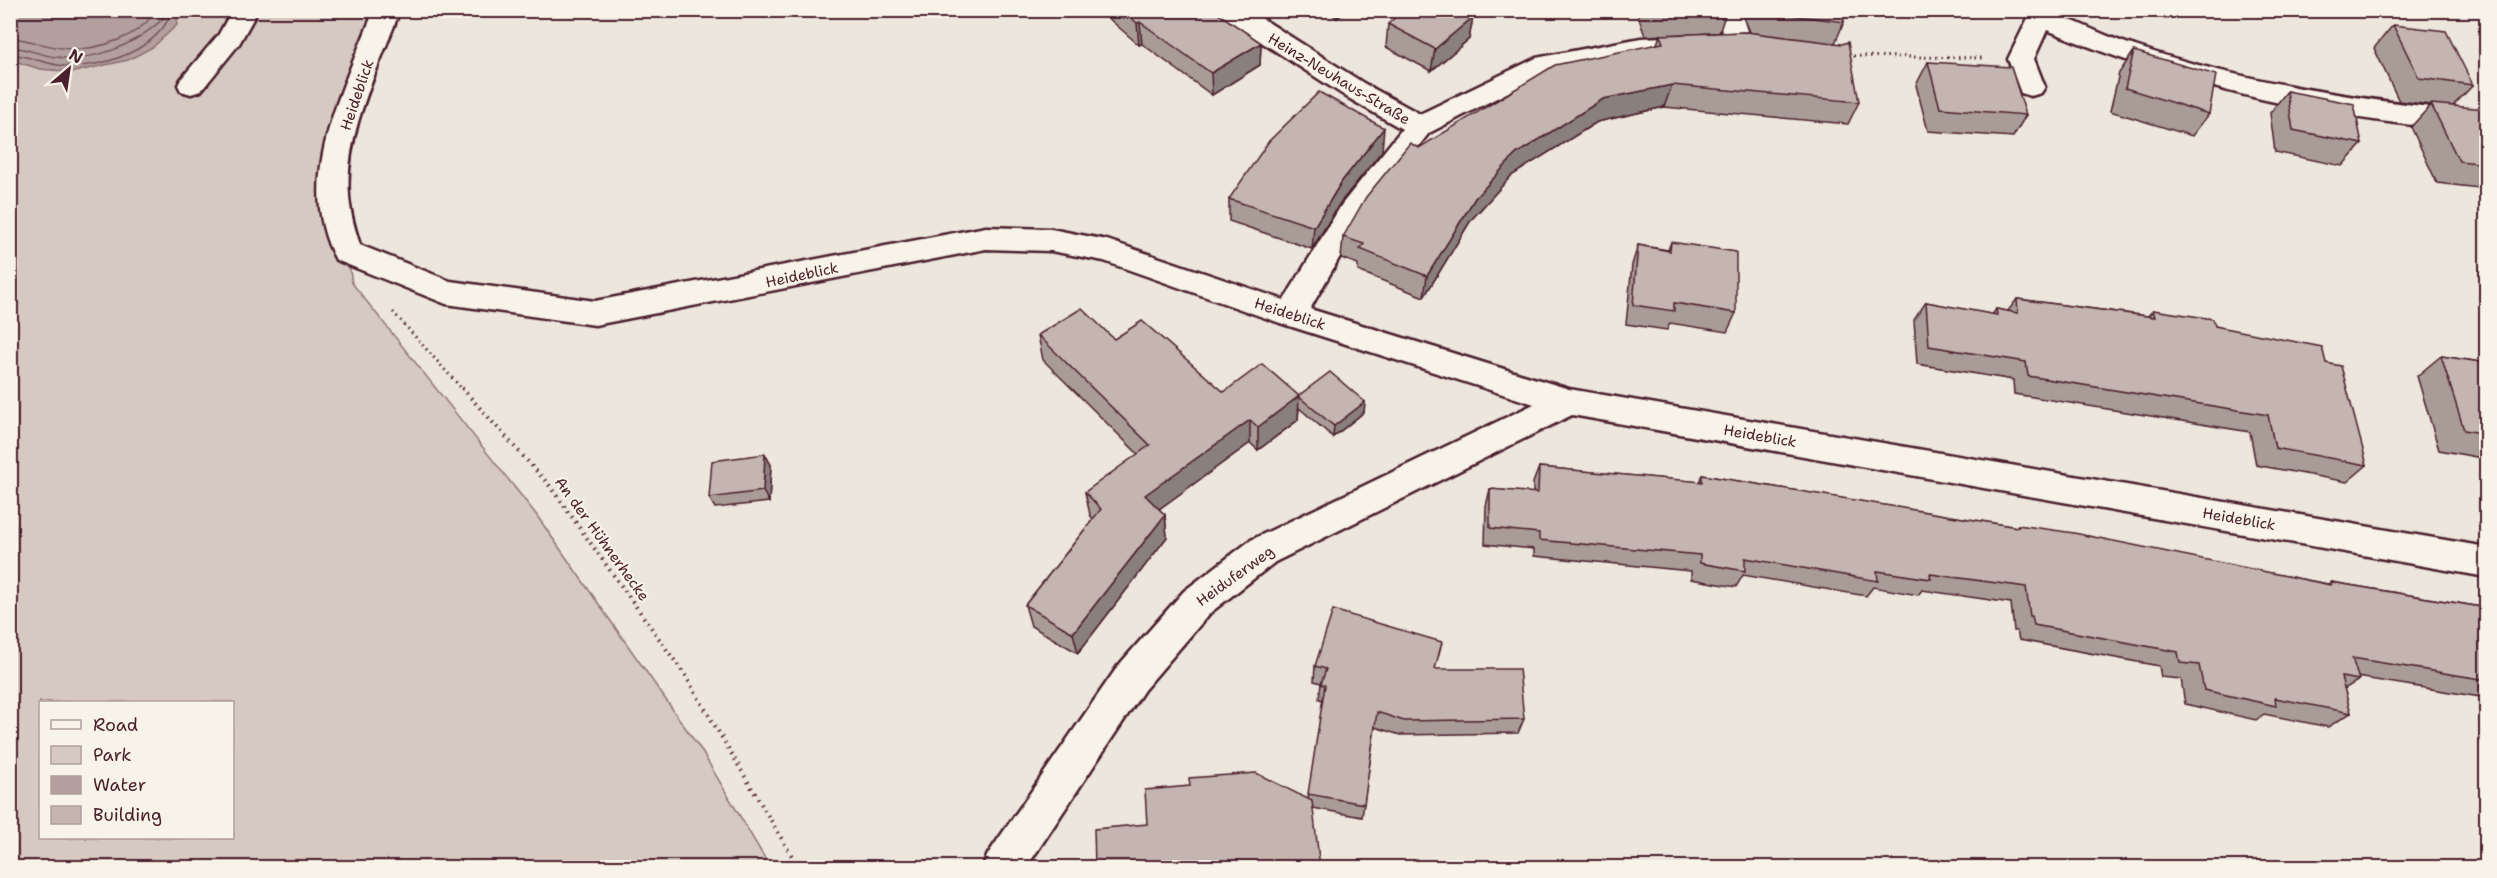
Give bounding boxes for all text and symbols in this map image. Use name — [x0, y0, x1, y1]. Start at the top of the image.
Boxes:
street label: Heinz-Neuhaus-Straße — [1264, 29, 1414, 129]
north arrow — [39, 39, 99, 99]
text: N — [65, 44, 87, 69]
street label: Heideblick — [335, 57, 379, 133]
street label: Heideblick — [764, 258, 840, 292]
street label: Heideblick — [1252, 293, 1328, 335]
street label: Heideblick — [1722, 420, 1798, 452]
street label: An der Hühnerhecke — [550, 473, 654, 605]
street label: Heideblick — [2201, 503, 2277, 535]
street label: Heiduferweg — [1192, 541, 1278, 611]
legend — [39, 701, 234, 839]
text: Road — [93, 713, 138, 737]
text: Park — [93, 743, 132, 767]
text: Water — [93, 773, 146, 797]
text: Building — [93, 803, 162, 827]

